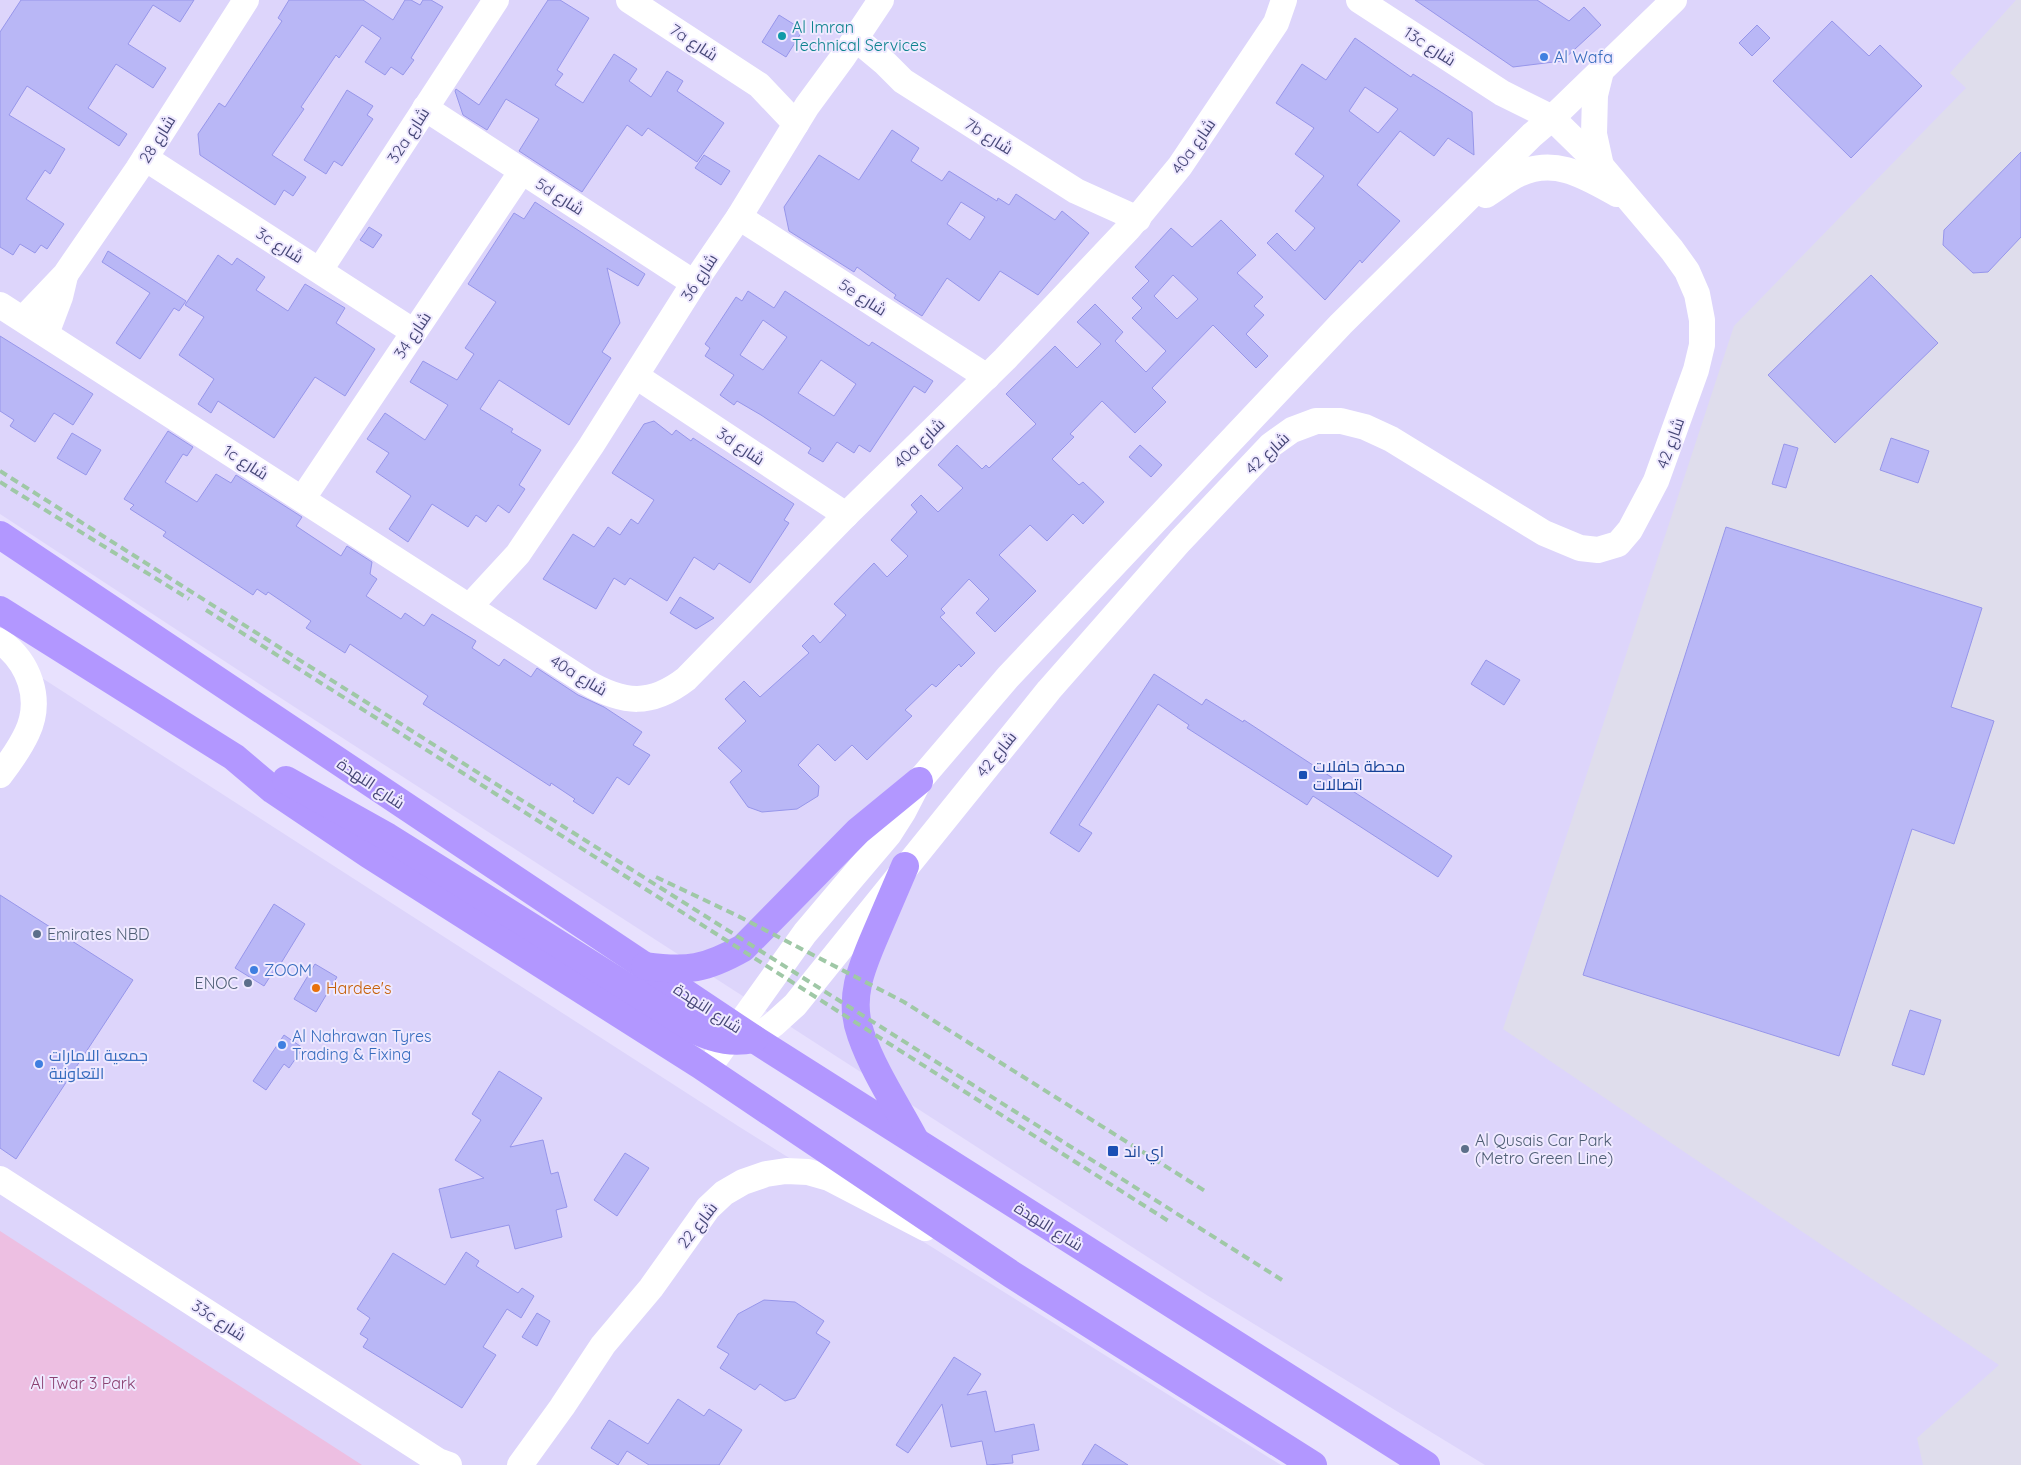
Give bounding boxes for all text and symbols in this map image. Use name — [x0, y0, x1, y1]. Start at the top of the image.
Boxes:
place label: Al Imran Technical Services — [792, 17, 927, 55]
street label: 7a شارع — [665, 19, 722, 67]
street label: 13c شارع — [1399, 22, 1460, 72]
marker: Al Imran Technical Services — [776, 30, 788, 42]
place label: Al Wafa — [1554, 47, 1613, 67]
marker: Al Wafa — [1538, 51, 1550, 63]
street label: 32a شارع — [383, 103, 435, 168]
street label: شارع 28 — [135, 111, 181, 168]
street label: 7b شارع — [960, 113, 1017, 160]
street label: 40a شارع — [1167, 114, 1221, 179]
street label: 5d شارع — [531, 173, 588, 221]
street label: 3c شارع — [252, 223, 307, 269]
street label: شارع 36 — [676, 250, 723, 305]
street label: 5e شارع — [834, 274, 891, 322]
street label: شارع 34 — [389, 308, 437, 363]
street label: 40a شارع — [889, 414, 950, 474]
street label: شارع 42 — [1652, 415, 1690, 472]
street label: 3d شارع — [712, 423, 769, 471]
street label: شارع 42 — [1241, 428, 1294, 480]
street label: 1c شارع — [219, 440, 272, 486]
street label: 40a شارع — [546, 650, 611, 702]
street label: شارع 42 — [972, 727, 1022, 782]
street label: شارع النهدة — [332, 753, 409, 815]
place label: محطة حافلات اتصالات — [1313, 756, 1405, 794]
marker: محطة حافلات اتصالات — [1297, 769, 1309, 781]
place label: Emirates NBD — [47, 924, 150, 944]
marker: Emirates NBD — [31, 928, 43, 940]
place label: ZOOM — [264, 960, 312, 980]
marker: ZOOM — [248, 964, 260, 976]
place label: ENOC — [195, 973, 238, 993]
marker: ENOC — [242, 977, 254, 989]
place label: Hardee's — [326, 978, 391, 998]
street label: شارع النهدة — [669, 979, 746, 1039]
marker: Hardee's — [310, 982, 322, 994]
place label: Al Nahrawan Tyres Trading & Fixing — [292, 1026, 431, 1064]
marker: Al Nahrawan Tyres Trading & Fixing — [276, 1039, 288, 1051]
place label: جمعية الامارات التعاونية — [49, 1045, 148, 1083]
marker: جمعية الامارات التعاونية — [33, 1058, 45, 1070]
place label: Al Qusais Car Park (Metro Green Line) — [1475, 1130, 1613, 1168]
place label: اي اند — [1124, 1141, 1164, 1165]
marker: Al Qusais Car Park (Metro Green Line) — [1459, 1143, 1471, 1155]
marker: اي اند — [1106, 1144, 1120, 1158]
street label: شارع النهدة — [1010, 1197, 1087, 1257]
street label: شارع 22 — [673, 1198, 723, 1253]
street label: 33c شارع — [187, 1295, 250, 1347]
park label: Al Twar 3 Park — [30, 1373, 136, 1393]

